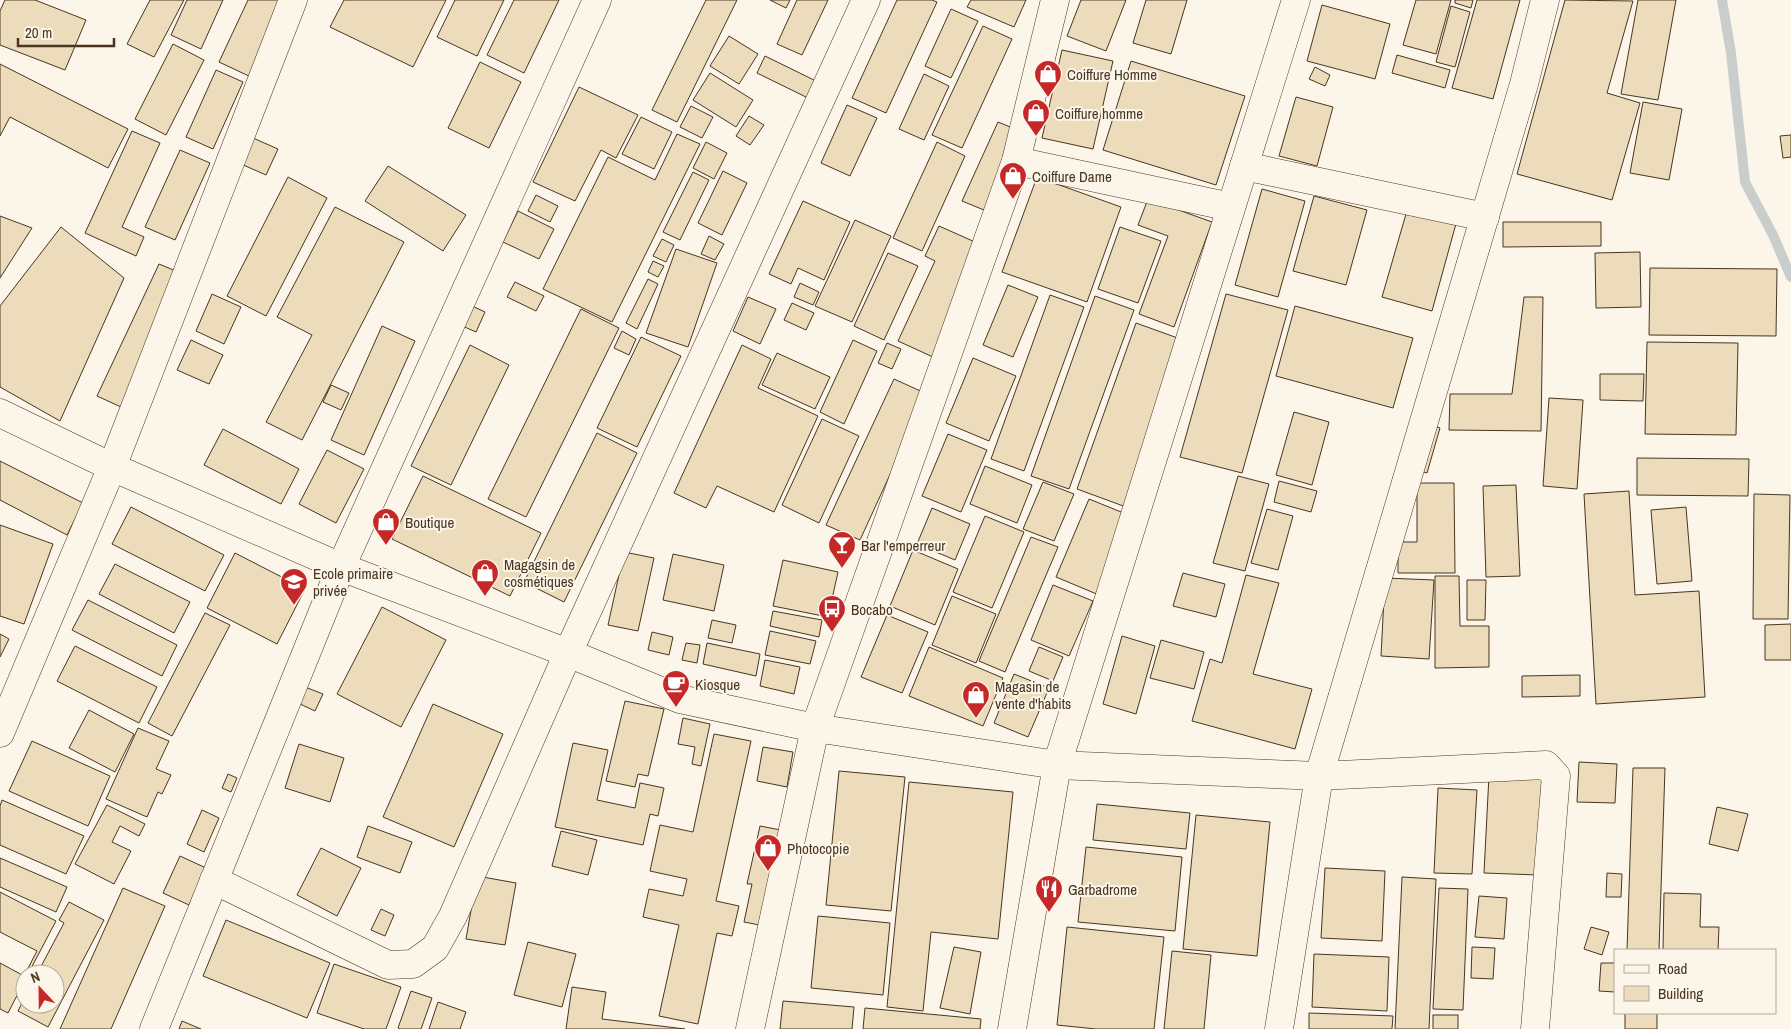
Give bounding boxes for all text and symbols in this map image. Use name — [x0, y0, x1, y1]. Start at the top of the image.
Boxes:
scale bar — [18, 15, 114, 47]
text: 20 m — [25, 22, 52, 43]
shop icon: Coiffure Homme — [1033, 59, 1063, 98]
place label: Coiffure Homme — [1067, 64, 1157, 85]
shop icon: Coiffure homme — [1021, 98, 1051, 137]
place label: Coiffure homme — [1055, 103, 1143, 124]
shop icon: Coiffure Dame — [998, 161, 1028, 200]
place label: Coiffure Dame — [1032, 166, 1112, 187]
shop icon: Boutique — [371, 507, 401, 546]
place label: Boutique — [405, 512, 454, 533]
bar icon: Bar l'emperreur — [827, 530, 857, 569]
place label: Bar l'emperreur — [861, 535, 945, 556]
place label: Magagsin de cosmétiques — [504, 554, 575, 592]
shop icon: Magagsin de cosmétiques — [470, 558, 500, 597]
place label: Ecole primaire privée — [313, 563, 393, 601]
school or university icon: Ecole primaire privée — [279, 567, 309, 606]
bus stop icon: Bocabo — [817, 594, 847, 633]
place label: Bocabo — [851, 599, 893, 620]
cafe icon: Kiosque — [661, 669, 691, 708]
place label: Kiosque — [695, 674, 740, 695]
place label: Magasin de vente d'habits — [995, 676, 1071, 714]
shop icon: Magasin de vente d'habits — [961, 680, 991, 719]
shop icon: Photocopie — [753, 833, 783, 872]
place label: Photocopie — [787, 838, 849, 859]
restaurant icon: Garbadrome — [1034, 874, 1064, 913]
place label: Garbadrome — [1068, 879, 1137, 900]
legend — [1614, 949, 1776, 1014]
text: Road — [1658, 958, 1687, 979]
north arrow — [15, 964, 65, 1014]
text: N — [28, 967, 42, 987]
text: Building — [1658, 983, 1703, 1004]

